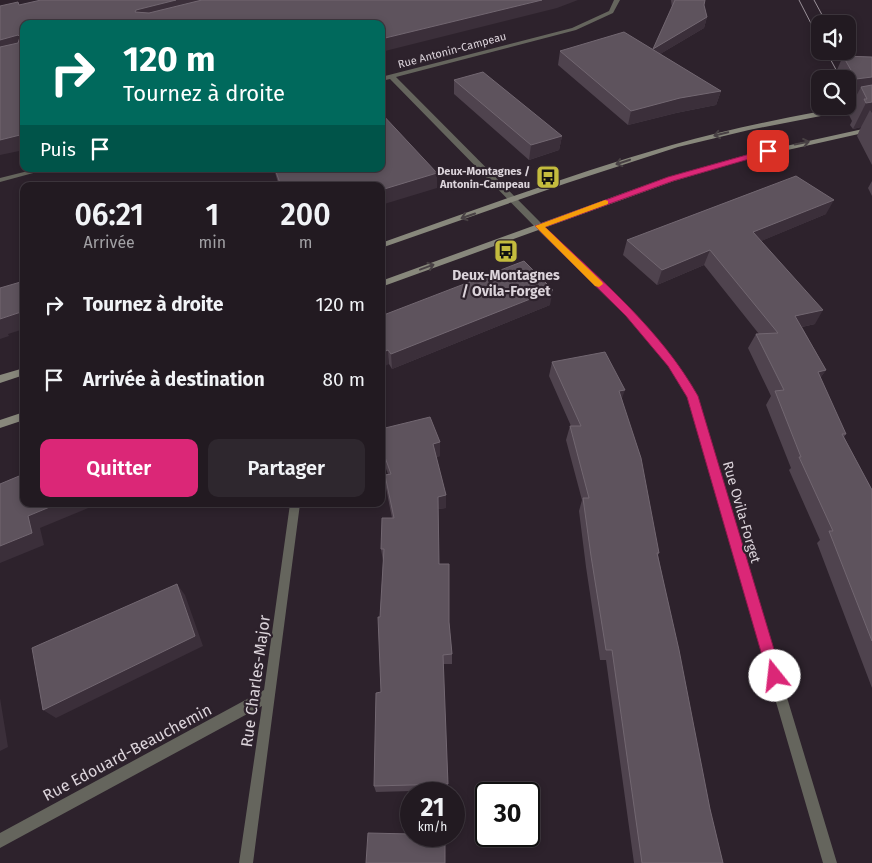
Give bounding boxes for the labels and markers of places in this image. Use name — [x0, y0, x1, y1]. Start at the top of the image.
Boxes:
pin — [747, 130, 789, 172]
bus stop icon: Deux-Montagnes / Antonin-Campeau — [535, 164, 561, 190]
place label: Deux-Montagnes / Antonin-Campeau — [437, 165, 530, 191]
bus stop icon: Deux-Montagnes / Ovila-Forget — [493, 238, 519, 264]
place label: Deux-Montagnes / Ovila-Forget — [452, 267, 560, 300]

